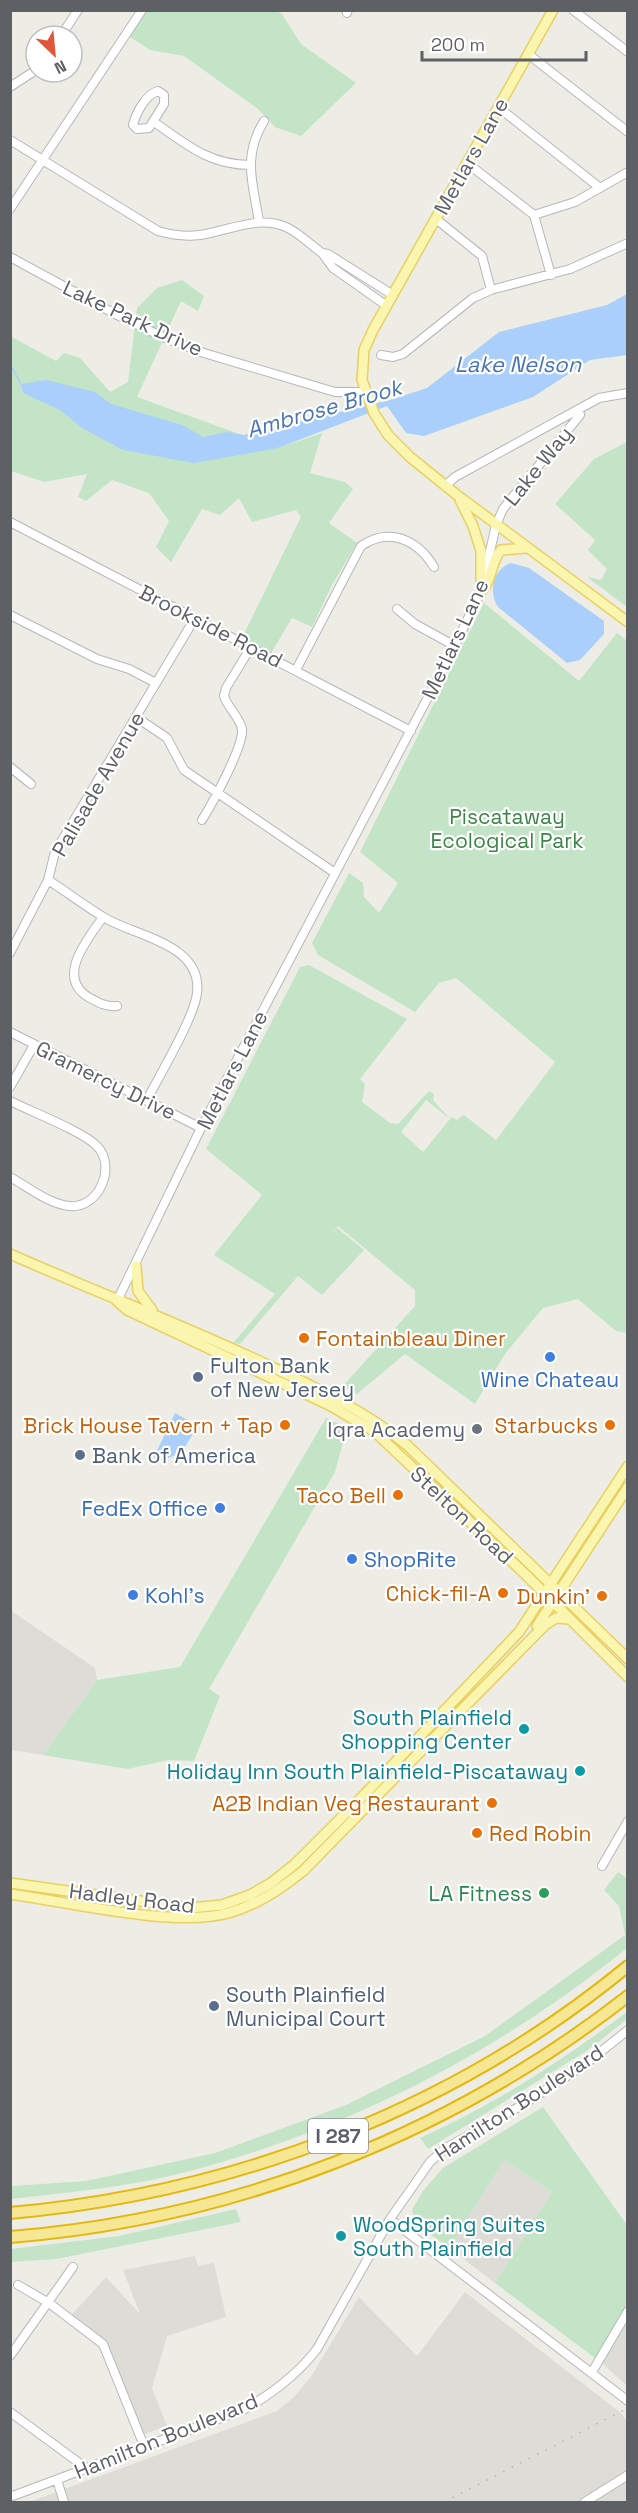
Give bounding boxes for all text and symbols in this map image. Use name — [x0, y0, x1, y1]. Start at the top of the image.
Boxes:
north arrow — [24, 24, 84, 84]
scale bar — [422, 24, 586, 62]
text: 200 m — [431, 33, 485, 56]
text: N — [51, 55, 70, 79]
street label: Metlars Lane — [428, 93, 514, 219]
street label: Lake Park Drive — [59, 274, 207, 362]
water label: Lake Nelson — [455, 350, 582, 378]
water label: Ambrose Brook — [243, 372, 407, 444]
street label: Lake Way — [498, 421, 578, 511]
street label: Metlars Lane — [415, 574, 495, 704]
street label: Brookside Road — [135, 578, 287, 674]
street label: Palisade Avenue — [46, 707, 150, 861]
park label: Piscataway Ecological Park — [431, 803, 583, 854]
street label: Metlars Lane — [190, 1006, 274, 1134]
street label: Gramercy Drive — [31, 1034, 181, 1126]
place label: Fontainbleau Diner — [316, 1325, 506, 1352]
marker: Fontainbleau Diner — [297, 1331, 311, 1345]
marker: Wine Chateau — [543, 1350, 557, 1364]
place label: Fulton Bank of New Jersey — [210, 1352, 354, 1403]
place label: Wine Chateau — [481, 1366, 619, 1393]
marker: Fulton Bank of New Jersey — [191, 1370, 205, 1384]
place label: Brick House Tavern + Tap — [23, 1412, 273, 1439]
place label: Starbucks — [495, 1412, 598, 1439]
place label: Iqra Academy — [327, 1416, 465, 1443]
marker: Brick House Tavern + Tap — [278, 1418, 292, 1432]
marker: Starbucks — [603, 1418, 617, 1432]
marker: Iqra Academy — [470, 1422, 484, 1436]
place label: Bank of America — [92, 1442, 256, 1469]
marker: Bank of America — [73, 1448, 87, 1462]
street label: Stelton Road — [405, 1460, 519, 1570]
place label: Taco Bell — [296, 1482, 386, 1509]
marker: Taco Bell — [391, 1488, 405, 1502]
place label: FedEx Office — [81, 1495, 208, 1522]
marker: FedEx Office — [213, 1501, 227, 1515]
place label: ShopRite — [364, 1546, 456, 1573]
marker: ShopRite — [345, 1552, 359, 1566]
place label: Chick-fil-A — [386, 1580, 491, 1607]
place label: Kohl's — [145, 1582, 205, 1609]
place label: Dunkin' — [516, 1583, 590, 1610]
marker: Chick-fil-A — [496, 1586, 510, 1600]
marker: Kohl's — [126, 1588, 140, 1602]
marker: Dunkin' — [595, 1589, 609, 1603]
place label: South Plainfield Shopping Center — [341, 1704, 512, 1755]
marker: South Plainfield Shopping Center — [517, 1722, 531, 1736]
place label: Holiday Inn South Plainfield-Piscataway — [167, 1758, 568, 1785]
marker: Holiday Inn South Plainfield-Piscataway — [573, 1764, 587, 1778]
place label: A2B Indian Veg Restaurant — [212, 1790, 480, 1817]
marker: A2B Indian Veg Restaurant — [485, 1796, 499, 1810]
place label: Red Robin — [489, 1820, 591, 1847]
marker: Red Robin — [470, 1826, 484, 1840]
street label: Hadley Road — [68, 1877, 196, 1919]
place label: LA Fitness — [429, 1880, 532, 1907]
marker: LA Fitness — [537, 1886, 551, 1900]
place label: South Plainfield Municipal Court — [226, 1981, 386, 2032]
marker: South Plainfield Municipal Court — [207, 1999, 221, 2013]
street label: Hamilton Boulevard — [430, 2038, 608, 2168]
road number: I 287 — [308, 2119, 368, 2153]
place label: WoodSpring Suites South Plainfield — [353, 2211, 545, 2262]
marker: WoodSpring Suites South Plainfield — [334, 2229, 348, 2243]
street label: Hamilton Boulevard — [70, 2387, 262, 2485]

